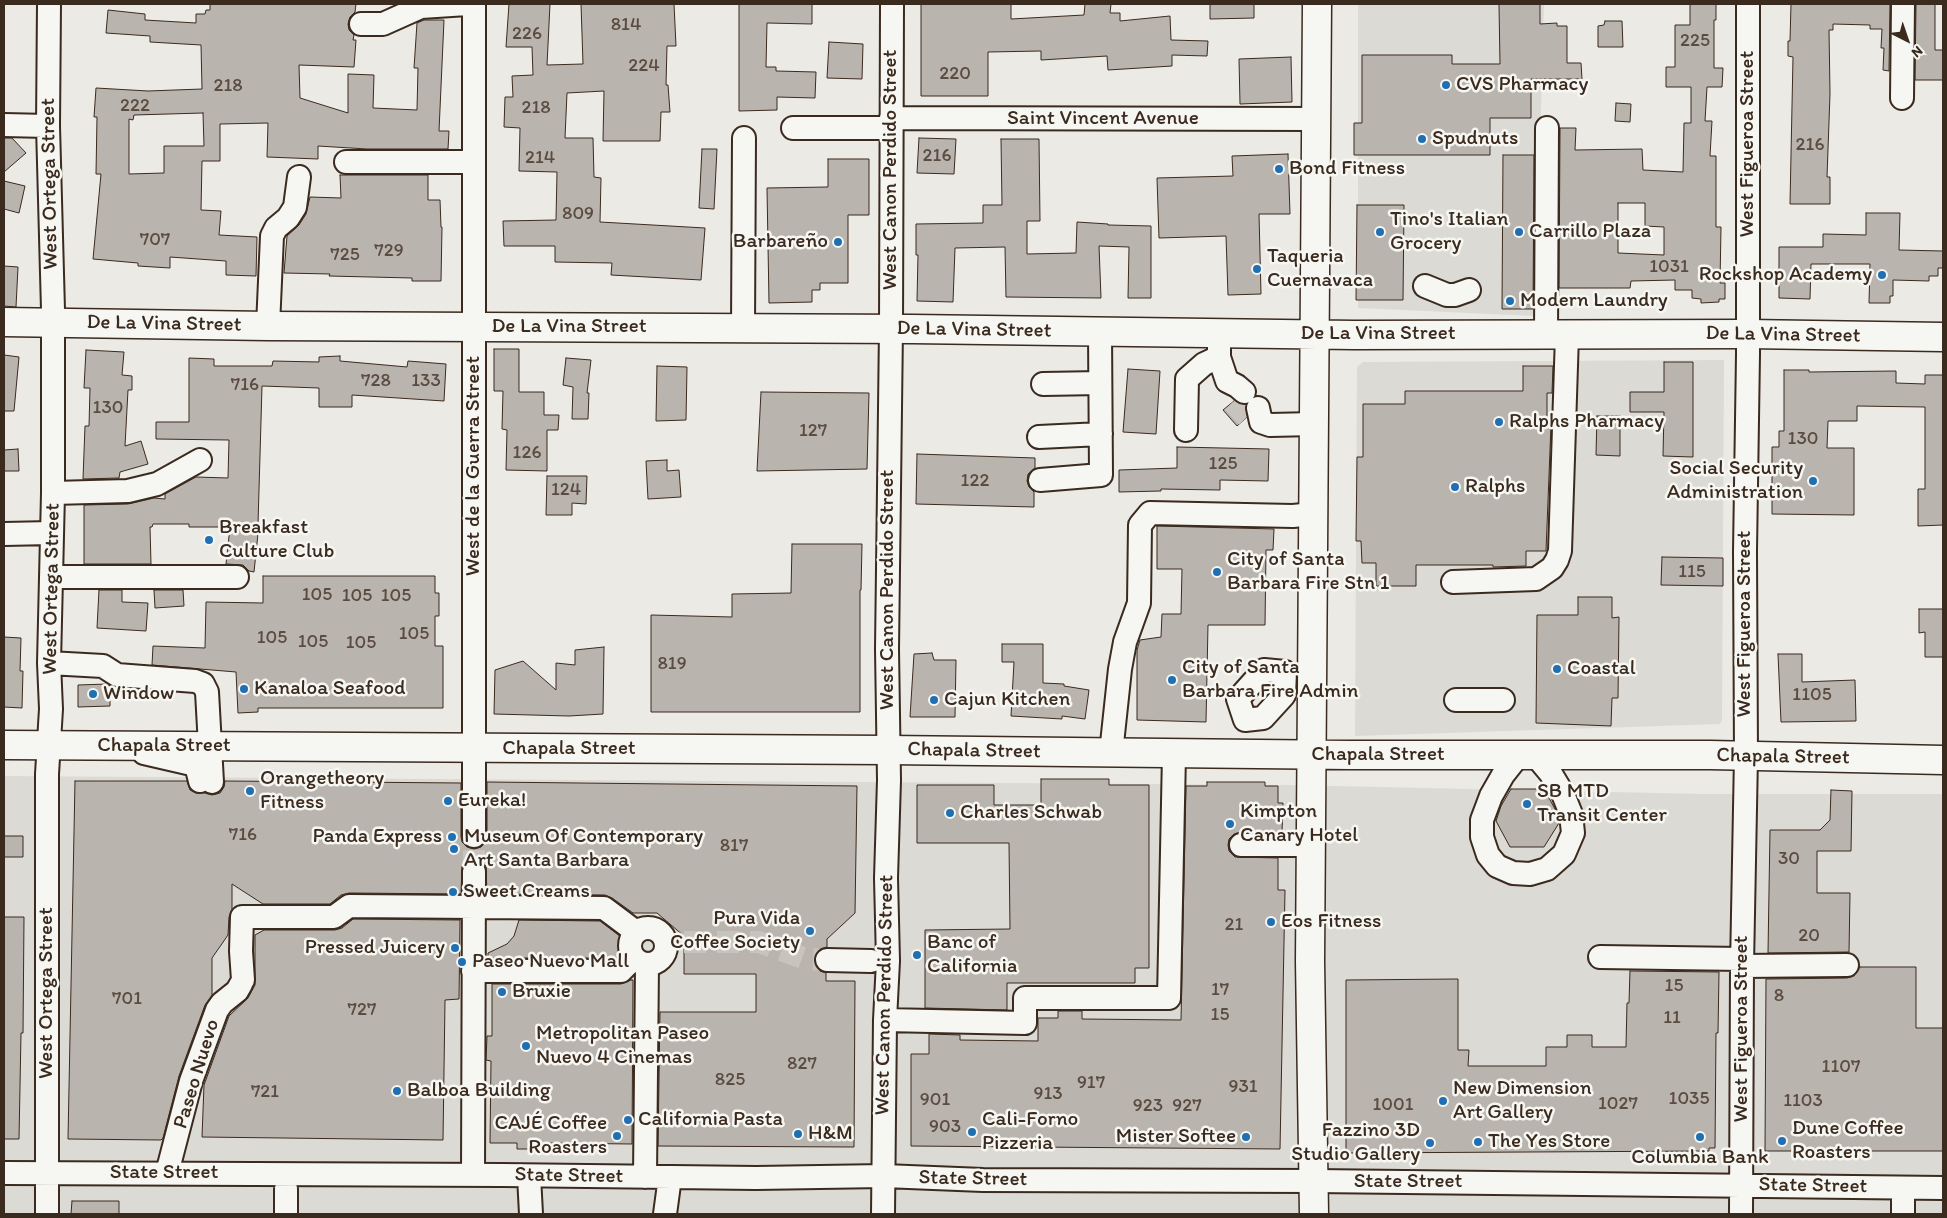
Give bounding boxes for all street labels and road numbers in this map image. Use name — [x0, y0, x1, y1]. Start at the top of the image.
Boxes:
street label: West Canon Perdido Street — [878, 50, 904, 290]
street label: West Figueroa Street — [1735, 51, 1761, 237]
street label: West Ortega Street — [36, 98, 64, 270]
street label: Saint Vincent Avenue — [1007, 106, 1199, 132]
street label: De La Vina Street — [86, 310, 242, 338]
street label: De La Vina Street — [491, 314, 647, 340]
street label: De La Vina Street — [896, 316, 1052, 344]
street label: De La Vina Street — [1300, 321, 1456, 347]
street label: De La Vina Street — [1705, 321, 1861, 349]
street label: West de la Guerra Street — [461, 356, 487, 576]
street label: West Canon Perdido Street — [875, 470, 901, 710]
street label: West Ortega Street — [38, 503, 66, 675]
street label: West Figueroa Street — [1732, 531, 1758, 717]
street label: Chapala Street — [97, 733, 231, 759]
street label: Chapala Street — [502, 736, 636, 762]
street label: Chapala Street — [907, 737, 1041, 765]
street label: Chapala Street — [1311, 742, 1445, 768]
street label: Chapala Street — [1716, 743, 1850, 771]
street label: West Canon Perdido Street — [870, 874, 900, 1116]
street label: West Ortega Street — [34, 907, 60, 1079]
street label: West Figueroa Street — [1729, 936, 1755, 1122]
street label: Paseo Nuevo — [168, 1016, 226, 1132]
street label: State Street — [110, 1160, 218, 1186]
street label: State Street — [514, 1162, 624, 1190]
street label: State Street — [918, 1165, 1028, 1193]
street label: State Street — [1354, 1169, 1462, 1195]
street label: State Street — [1758, 1172, 1868, 1200]

